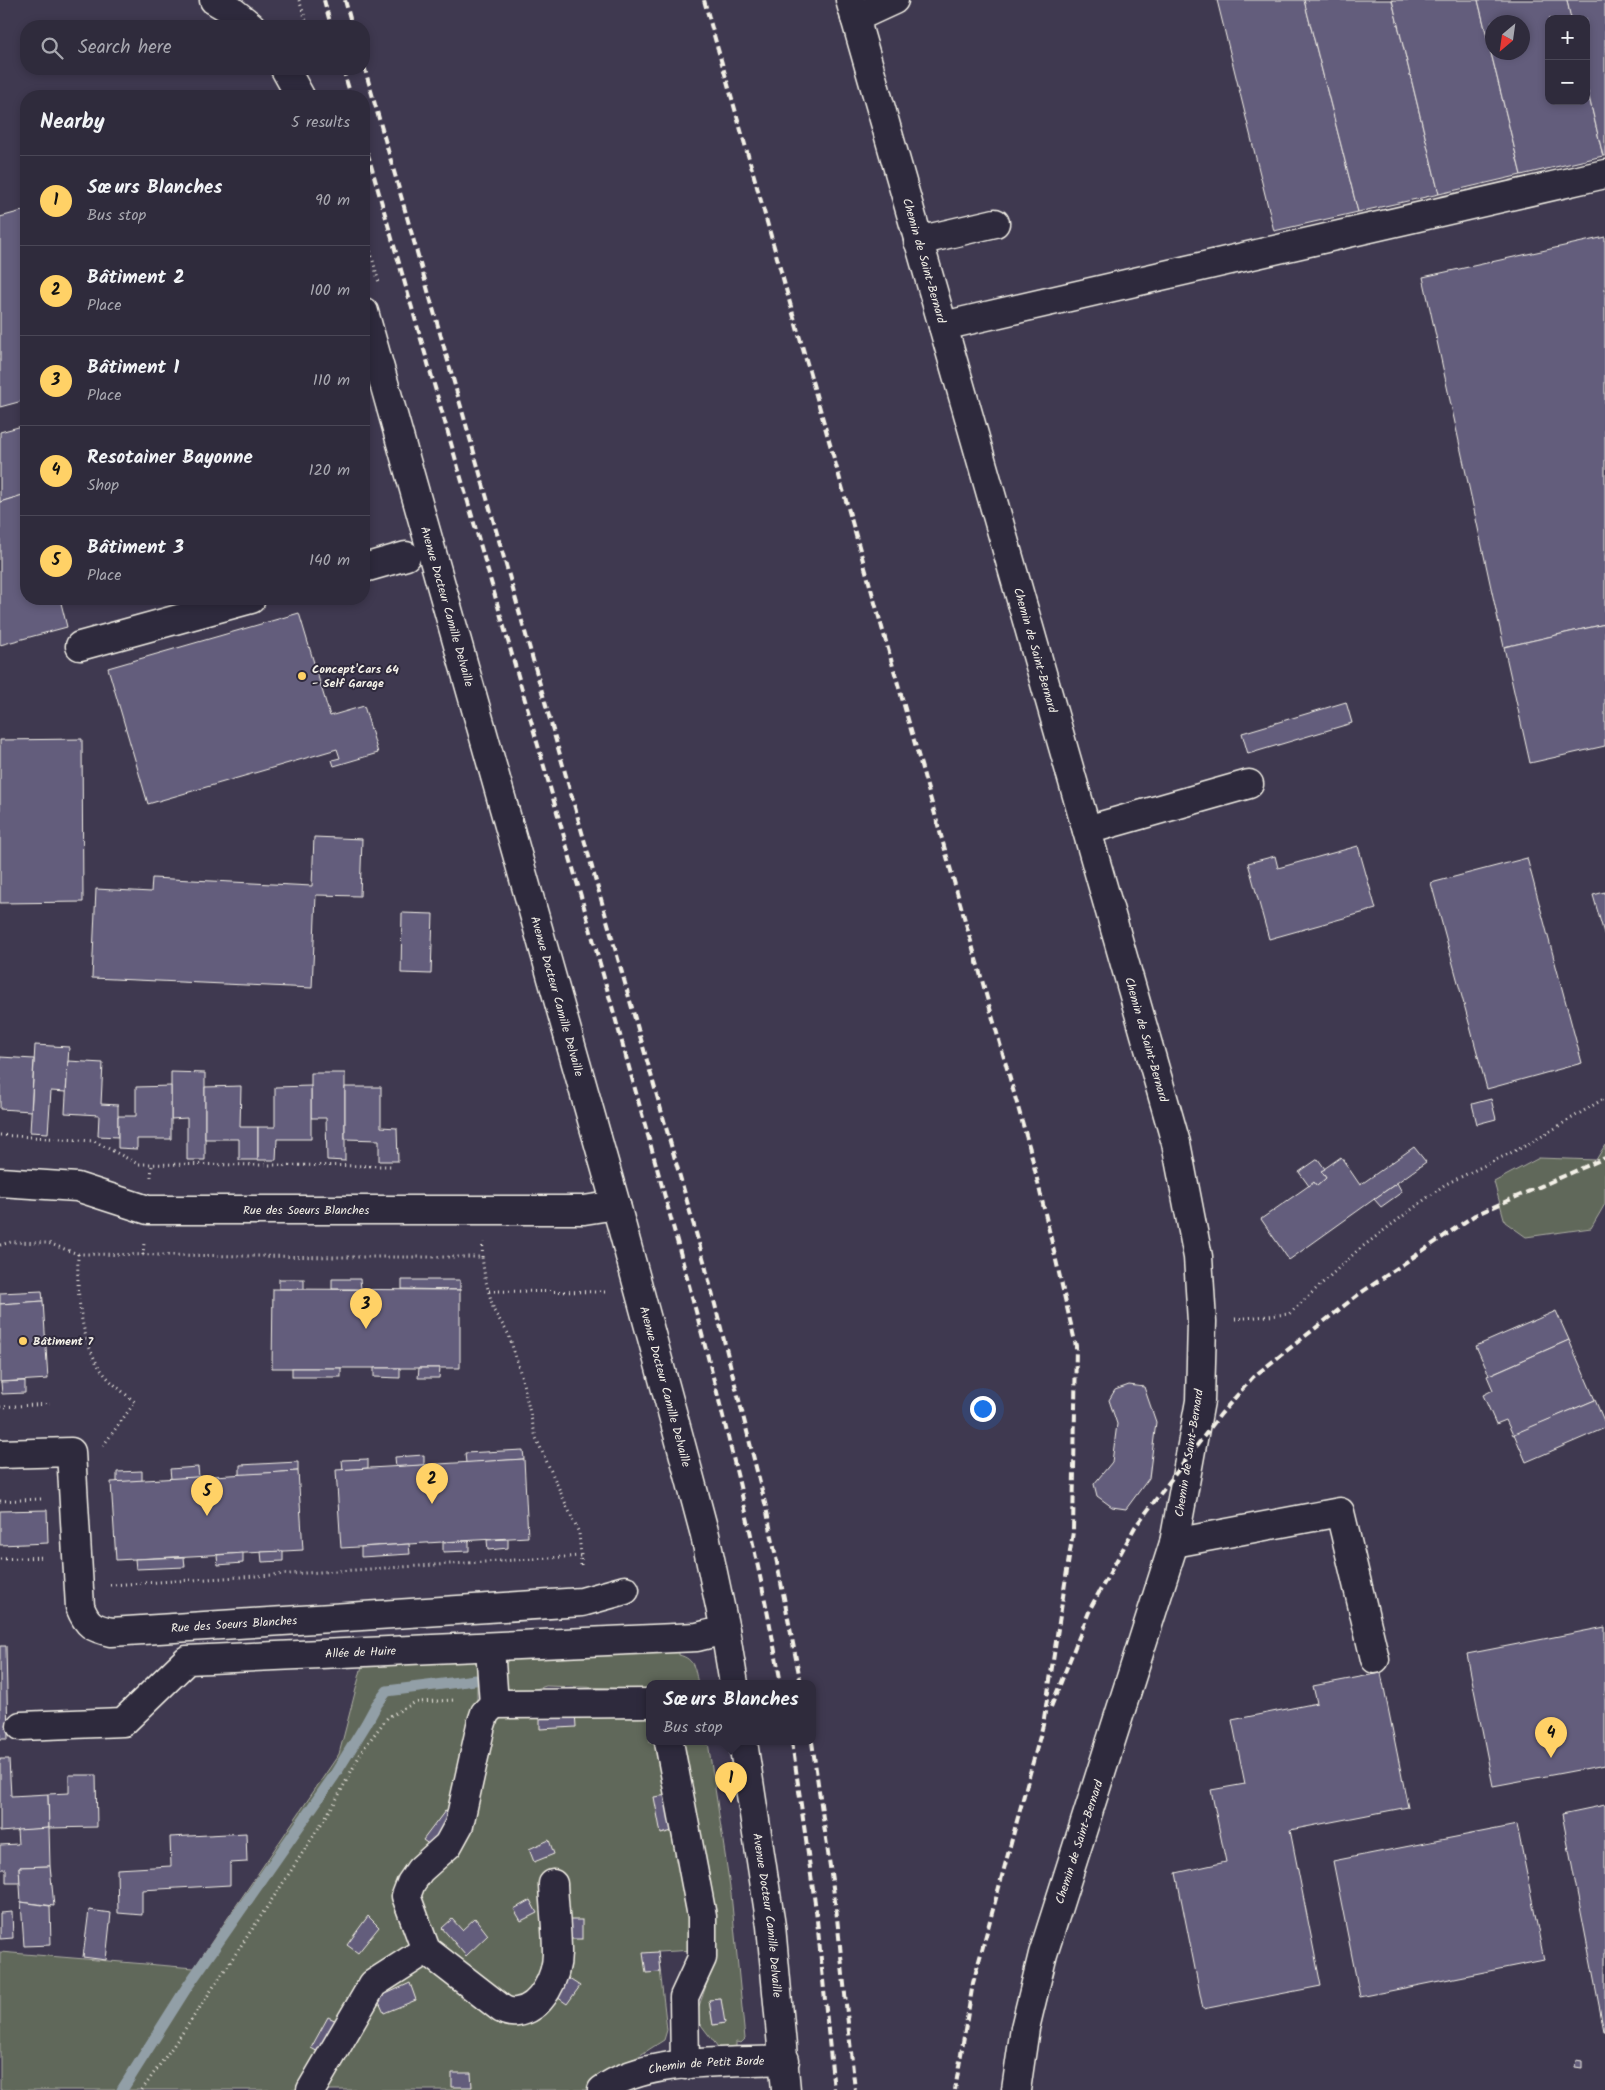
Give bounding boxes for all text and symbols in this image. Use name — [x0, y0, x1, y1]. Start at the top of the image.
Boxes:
north arrow — [1485, 15, 1530, 60]
map controls — [1545, 15, 1590, 105]
button: + — [1545, 15, 1590, 60]
search box — [20, 20, 370, 75]
text: Search here — [78, 33, 172, 63]
icon: search — [38, 34, 66, 62]
button: − — [1545, 60, 1590, 105]
text: Nearby — [40, 106, 105, 139]
text: 5 results — [291, 110, 350, 135]
text: Sœurs Blanches — [87, 173, 222, 203]
text: 1 — [54, 188, 58, 213]
text: 90 m — [315, 188, 350, 213]
street label: Chemin de Saint-Bernard — [897, 196, 951, 327]
text: Bus stop — [87, 203, 146, 228]
text: Bâtiment 2 — [87, 263, 185, 293]
text: 2 — [51, 278, 61, 303]
text: 100 m — [310, 278, 350, 303]
text: Place — [87, 293, 121, 318]
text: Bâtiment 1 — [87, 353, 179, 383]
text: 3 — [52, 368, 60, 393]
text: 110 m — [313, 368, 350, 393]
text: Place — [87, 383, 121, 408]
text: Resotainer Bayonne — [87, 443, 253, 473]
text: 4 — [52, 458, 60, 483]
text: 120 m — [309, 458, 350, 483]
text: Shop — [87, 473, 119, 498]
street label: Avenue Docteur Camille Delvaille — [415, 524, 478, 690]
text: Bâtiment 3 — [87, 533, 184, 563]
text: 5 — [52, 548, 60, 573]
text: 140 m — [309, 548, 350, 573]
text: Place — [87, 563, 121, 588]
street label: Chemin de Saint-Bernard — [1008, 585, 1062, 716]
place label: Concept'Cars 64 - Self Garage — [312, 660, 399, 693]
marker: Concept'Cars 64 - Self Garage — [296, 670, 308, 682]
street label: Avenue Docteur Camille Delvaille — [525, 914, 588, 1079]
street label: Chemin de Saint-Bernard — [1119, 975, 1173, 1105]
street label: Rue des Soeurs Blanches — [243, 1201, 369, 1220]
pin: 3 — [350, 1288, 382, 1329]
street label: Avenue Docteur Camille Delvaille — [634, 1304, 696, 1470]
place label: Bâtiment 7 — [33, 1332, 94, 1351]
marker: Bâtiment 7 — [17, 1335, 29, 1347]
street label: Chemin de Saint-Bernard — [1170, 1387, 1209, 1518]
your location — [970, 1396, 996, 1422]
pin: 2 — [416, 1463, 448, 1504]
pin: 5 — [191, 1475, 223, 1516]
street label: Rue des Soeurs Blanches — [171, 1611, 298, 1638]
street label: Allée de Huire — [325, 1642, 397, 1664]
popup — [646, 1680, 816, 1745]
text: Sœurs Blanches — [663, 1685, 799, 1715]
text: Bus stop — [663, 1715, 722, 1740]
pin: 4 — [1535, 1717, 1567, 1758]
pin: 1 — [715, 1762, 747, 1803]
street label: Chemin de Saint-Bernard — [1050, 1777, 1109, 1907]
street label: Avenue Docteur Camille Delvaille — [747, 1832, 787, 1999]
street label: Chemin de Petit Borde — [646, 2052, 765, 2080]

